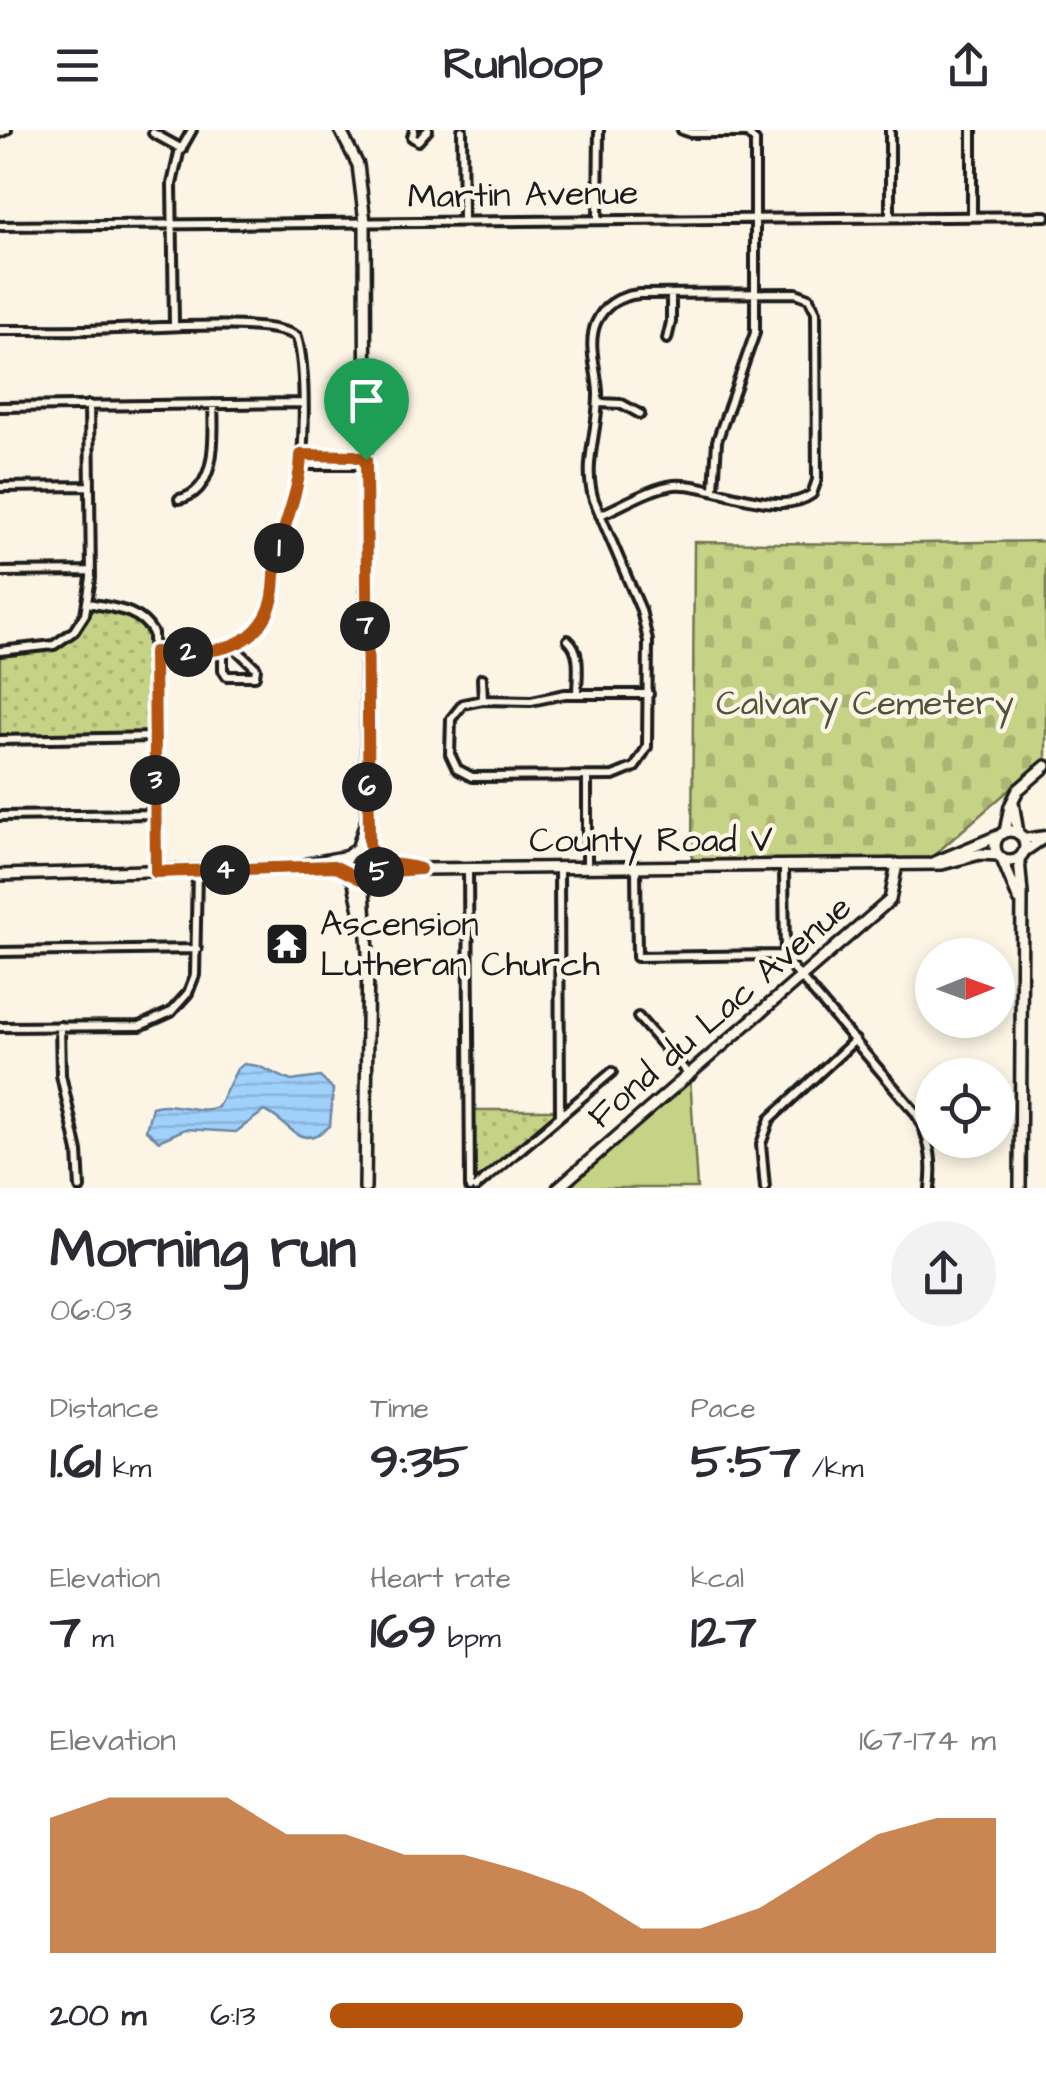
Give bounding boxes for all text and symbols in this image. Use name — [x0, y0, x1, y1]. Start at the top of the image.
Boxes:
text: Runloop — [443, 34, 603, 96]
icon: menu — [50, 38, 105, 93]
icon: share — [941, 38, 996, 93]
street label: Martin Avenue — [407, 168, 639, 222]
pin — [324, 358, 409, 461]
icon: arrive — [339, 373, 394, 428]
pin: 1 — [254, 523, 304, 573]
text: 1 — [277, 528, 281, 567]
pin: 7 — [340, 601, 390, 651]
text: 7 — [356, 606, 374, 645]
pin: 2 — [163, 627, 213, 677]
text: 2 — [180, 632, 196, 671]
park label: Calvary Cemetery — [716, 679, 1014, 729]
pin: 3 — [130, 755, 180, 805]
text: 3 — [148, 760, 162, 799]
pin: 6 — [342, 762, 392, 812]
text: 6 — [358, 767, 376, 806]
street label: County Road V — [529, 816, 773, 866]
pin: 4 — [200, 845, 250, 895]
pin: 5 — [354, 847, 404, 897]
text: 4 — [215, 850, 235, 889]
text: 5 — [369, 852, 389, 891]
street label: Fond du Lac Avenue — [578, 884, 862, 1140]
place label: Ascension Lutheran Church — [320, 900, 600, 989]
temple icon: Ascension Lutheran Church — [264, 921, 310, 967]
north arrow — [915, 938, 1015, 1038]
map controls — [915, 938, 1015, 1158]
button: locate — [915, 1058, 1015, 1158]
text: Morning run — [50, 1212, 356, 1288]
button: share — [891, 1221, 996, 1326]
text: 06:03 — [50, 1288, 132, 1333]
text: Distance — [50, 1389, 159, 1428]
text: Time — [370, 1389, 429, 1428]
text: Pace — [691, 1389, 756, 1428]
text: 1.61 — [50, 1428, 101, 1497]
text: 9:35 — [370, 1428, 468, 1497]
text: 5:57 — [691, 1428, 801, 1497]
text: km — [101, 1449, 151, 1488]
text: /km — [801, 1449, 864, 1488]
text: Elevation — [50, 1559, 160, 1598]
text: Heart rate — [370, 1559, 511, 1598]
text: kcal — [691, 1559, 744, 1598]
text: 7 — [50, 1598, 81, 1667]
text: 169 — [370, 1598, 437, 1667]
text: 127 — [691, 1598, 756, 1667]
text: m — [81, 1619, 114, 1658]
text: bpm — [437, 1619, 501, 1658]
text: Elevation — [50, 1718, 176, 1763]
text: 167–174 m — [859, 1718, 996, 1763]
text: 200 m — [50, 1993, 146, 2038]
text: 6:13 — [210, 1993, 256, 2038]

